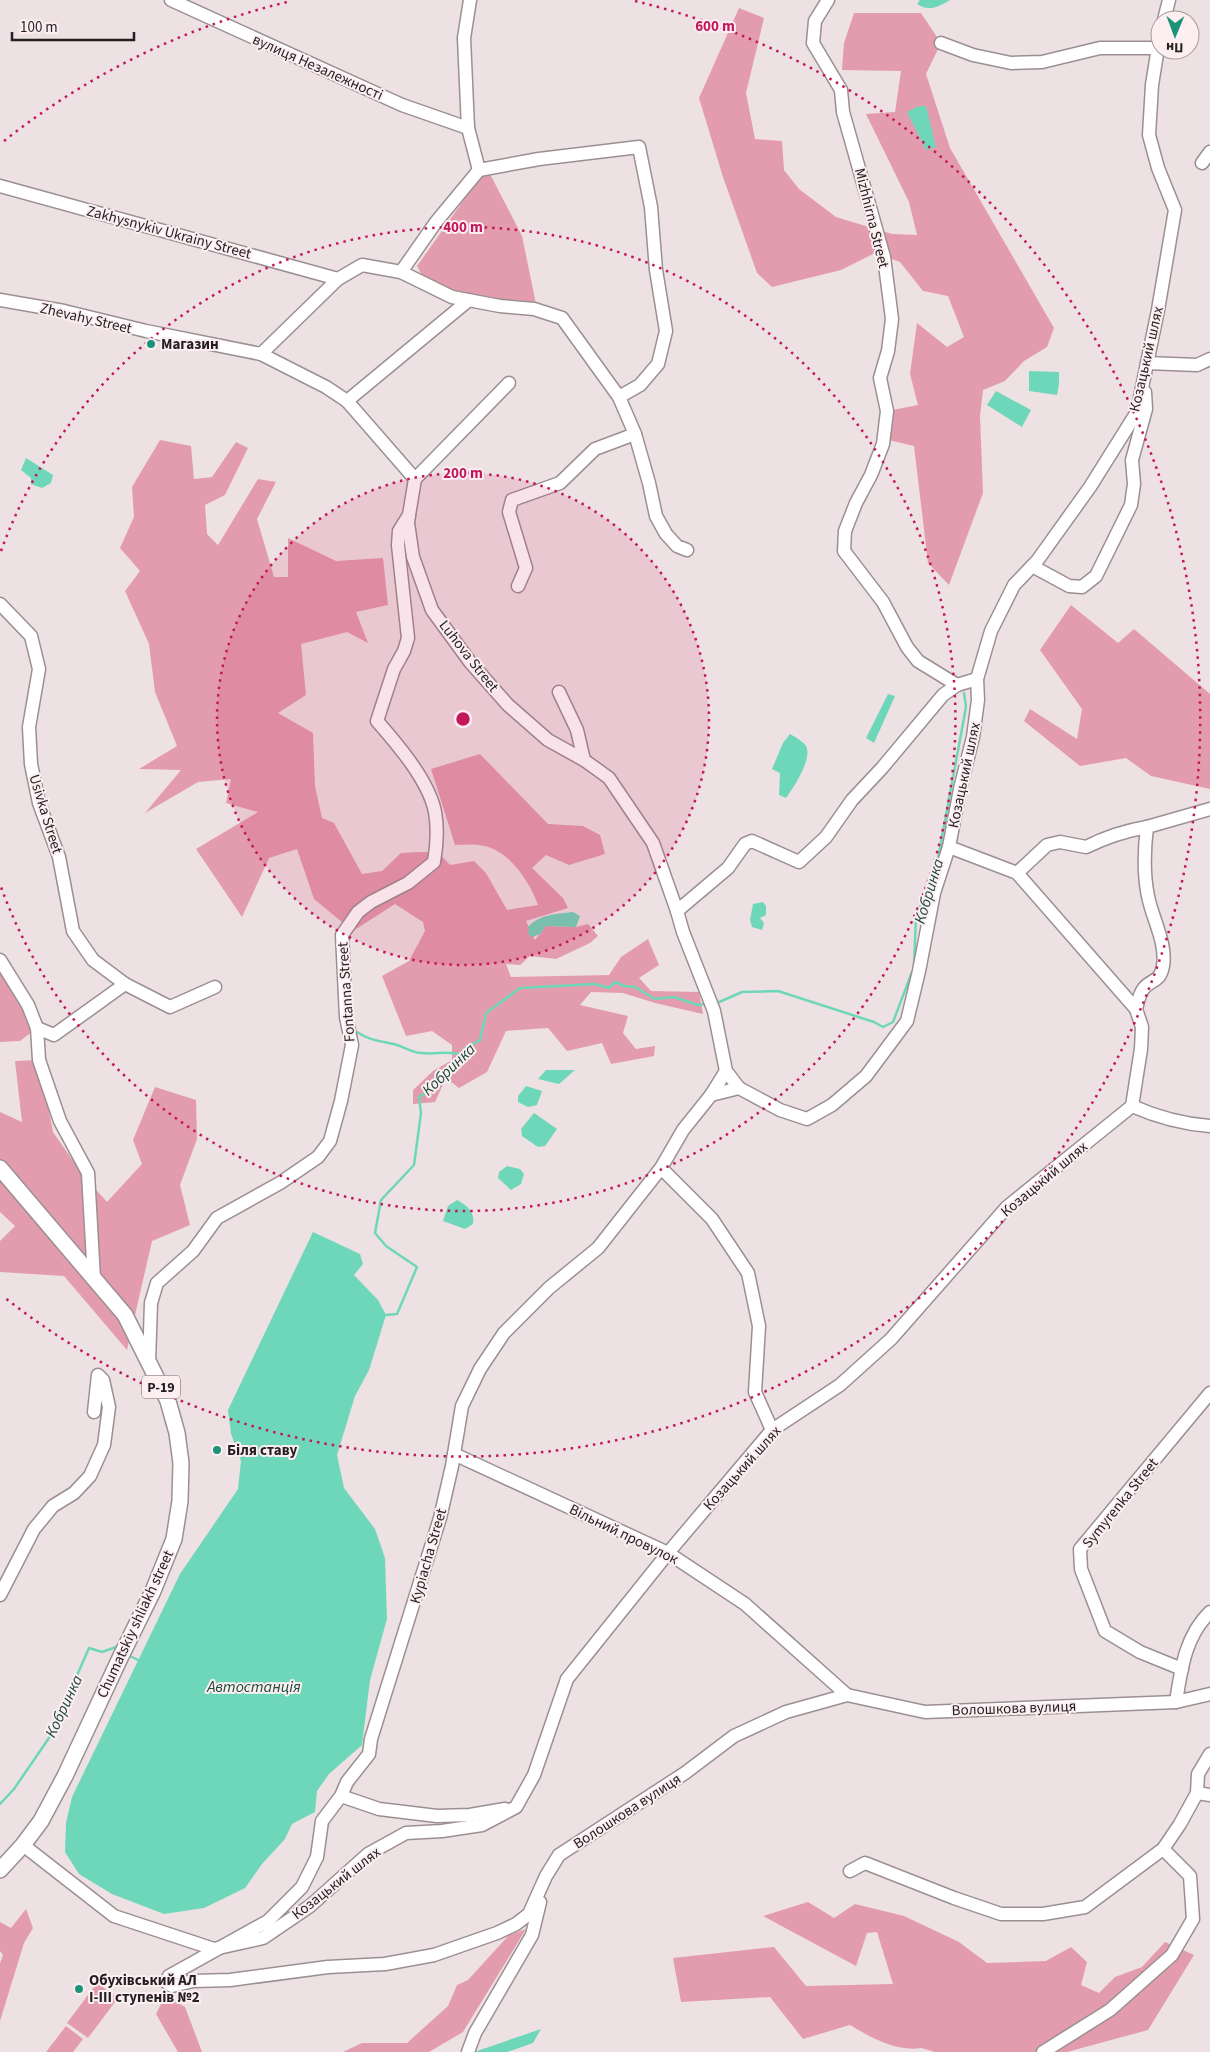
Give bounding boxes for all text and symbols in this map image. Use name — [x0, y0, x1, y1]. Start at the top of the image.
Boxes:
scale bar — [12, 10, 135, 42]
north arrow — [1150, 10, 1200, 60]
text: 600 m — [695, 16, 735, 37]
text: 100 m — [20, 17, 58, 38]
street label: вулиця Незалежності — [249, 29, 387, 106]
text: Пн — [1166, 37, 1184, 57]
street label: Mizhhirna Street — [849, 166, 894, 270]
street label: Zakhysnykiv Ukrainy Street — [84, 200, 254, 265]
text: 400 m — [443, 217, 483, 238]
street label: Zhevahy Street — [38, 298, 134, 339]
street label: Козацький шлях — [1124, 304, 1169, 414]
place label: Магазин — [161, 334, 219, 355]
marker: Магазин — [145, 338, 157, 350]
text: 200 m — [443, 463, 483, 484]
street label: Luhova Street — [434, 616, 503, 697]
centre of rings — [454, 710, 472, 728]
street label: Козацький шлях — [943, 720, 986, 830]
street label: Usivka Street — [23, 772, 68, 856]
water label: Кобринка — [909, 856, 949, 926]
street label: Fontanna Street — [333, 941, 360, 1043]
water label: Кобринка — [417, 1038, 481, 1101]
street label: Козацький шлях — [996, 1137, 1093, 1222]
road number: Р-19 — [142, 1375, 180, 1398]
street label: Козацький шлях — [699, 1421, 786, 1515]
place label: Біля ставу — [227, 1440, 298, 1461]
marker: Біля ставу — [211, 1444, 223, 1456]
street label: Symyrenka Street — [1077, 1454, 1163, 1553]
street label: Вільний провулок — [566, 1499, 682, 1570]
street label: Kypiacha Street — [405, 1506, 452, 1606]
street label: Chumatskiy shliakh street — [92, 1547, 179, 1702]
water label: Кобринка — [40, 1671, 88, 1741]
water label: Автостанція — [206, 1676, 301, 1698]
street label: Волошкова вулиця — [951, 1696, 1077, 1721]
street label: Волошкова вулиця — [569, 1769, 685, 1854]
street label: Козацький шлях — [287, 1842, 385, 1925]
place label: Обухівський АЛ І-ІІІ ступенів №2 — [89, 1970, 200, 2008]
marker: Обухівський АЛ І-ІІІ ступенів №2 — [73, 1983, 85, 1995]

